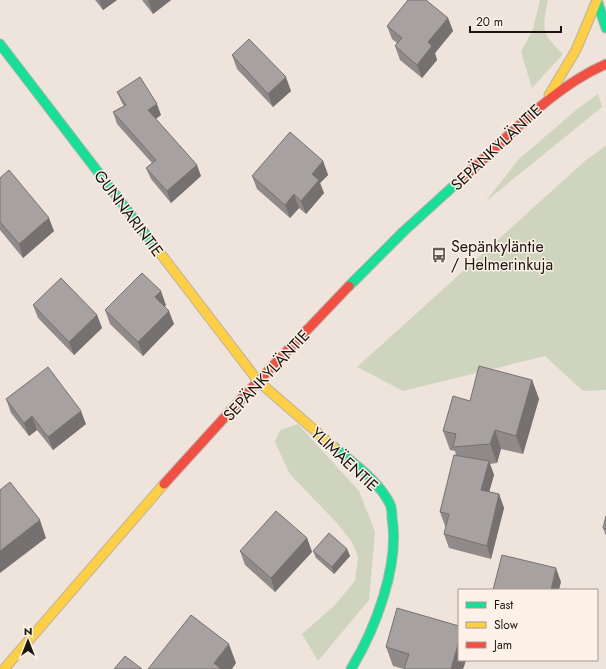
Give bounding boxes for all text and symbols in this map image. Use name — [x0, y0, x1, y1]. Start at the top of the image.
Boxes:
scale bar — [470, 8, 561, 34]
text: 20 m — [476, 13, 503, 31]
street label: SEPÄNKYLÄNTIE — [446, 99, 547, 196]
street label: GUNNARINTIE — [88, 165, 169, 261]
place label: Sepänkyläntie / Helmerinkuja — [451, 235, 553, 276]
bus stop icon: Sepänkyläntie / Helmerinkuja — [430, 246, 448, 264]
street label: SEPÄNKYLÄNTIE — [218, 325, 315, 426]
street label: YLIMÄENTIE — [306, 422, 384, 497]
legend — [458, 589, 598, 661]
text: Fast — [494, 596, 513, 614]
text: Slow — [494, 616, 519, 634]
north arrow — [8, 621, 48, 661]
text: N — [24, 623, 32, 639]
text: Jam — [492, 636, 512, 654]

